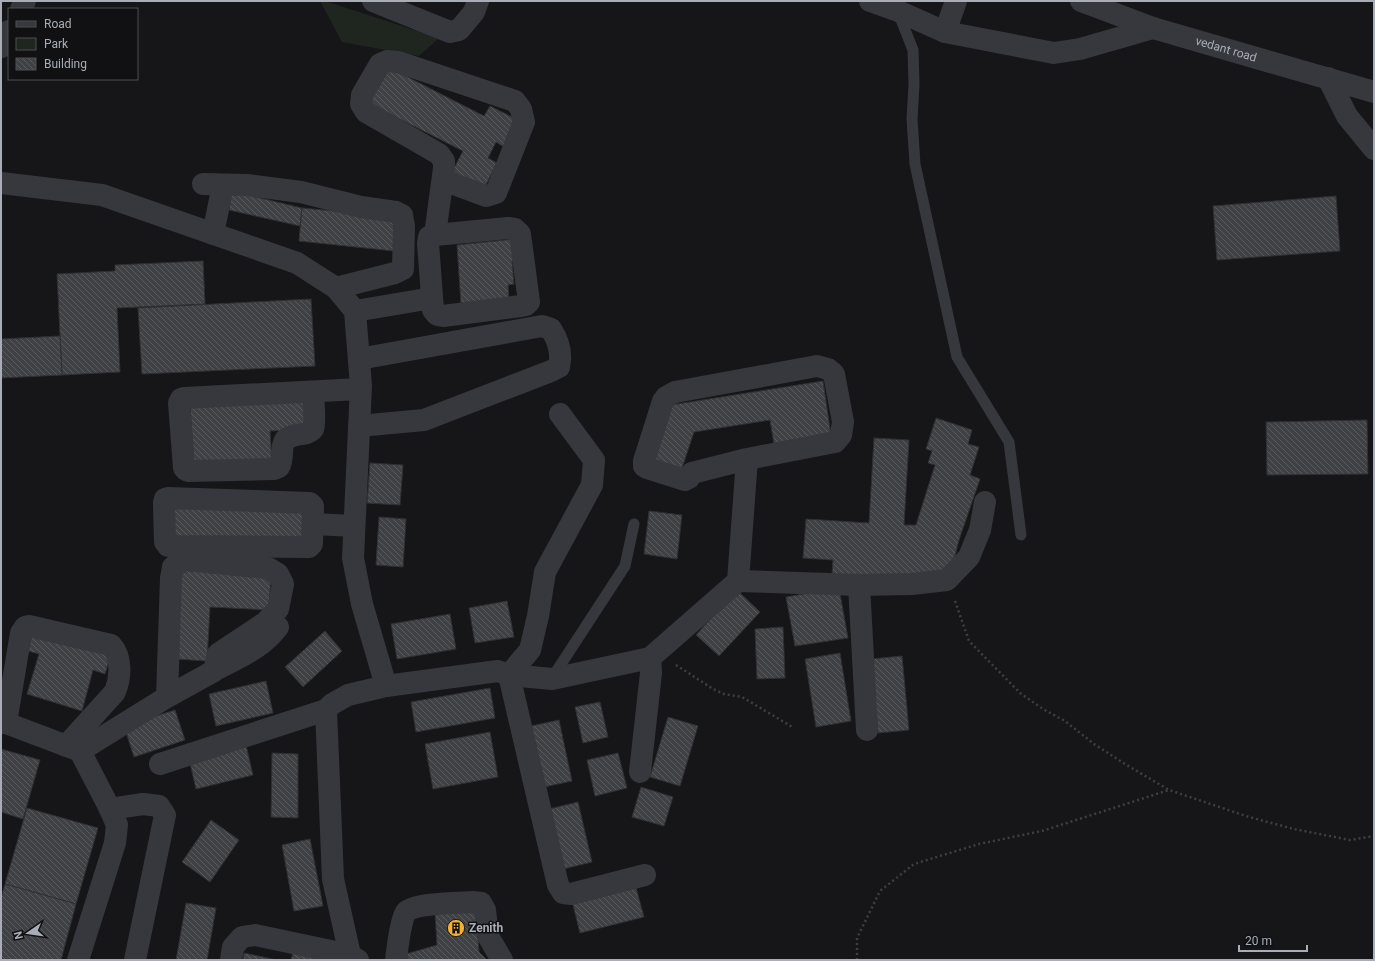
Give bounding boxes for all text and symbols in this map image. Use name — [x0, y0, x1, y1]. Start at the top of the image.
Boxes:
legend — [8, 8, 138, 80]
text: Road — [44, 17, 72, 31]
street label: vedant road — [1194, 34, 1258, 65]
text: Park — [44, 37, 69, 51]
text: Building — [44, 57, 87, 71]
north arrow — [8, 913, 48, 953]
building icon: Zenith — [446, 918, 466, 938]
place label: Zenith — [469, 921, 504, 935]
scale bar — [1239, 927, 1307, 953]
text: N — [11, 930, 26, 940]
text: 20 m — [1245, 934, 1272, 948]

